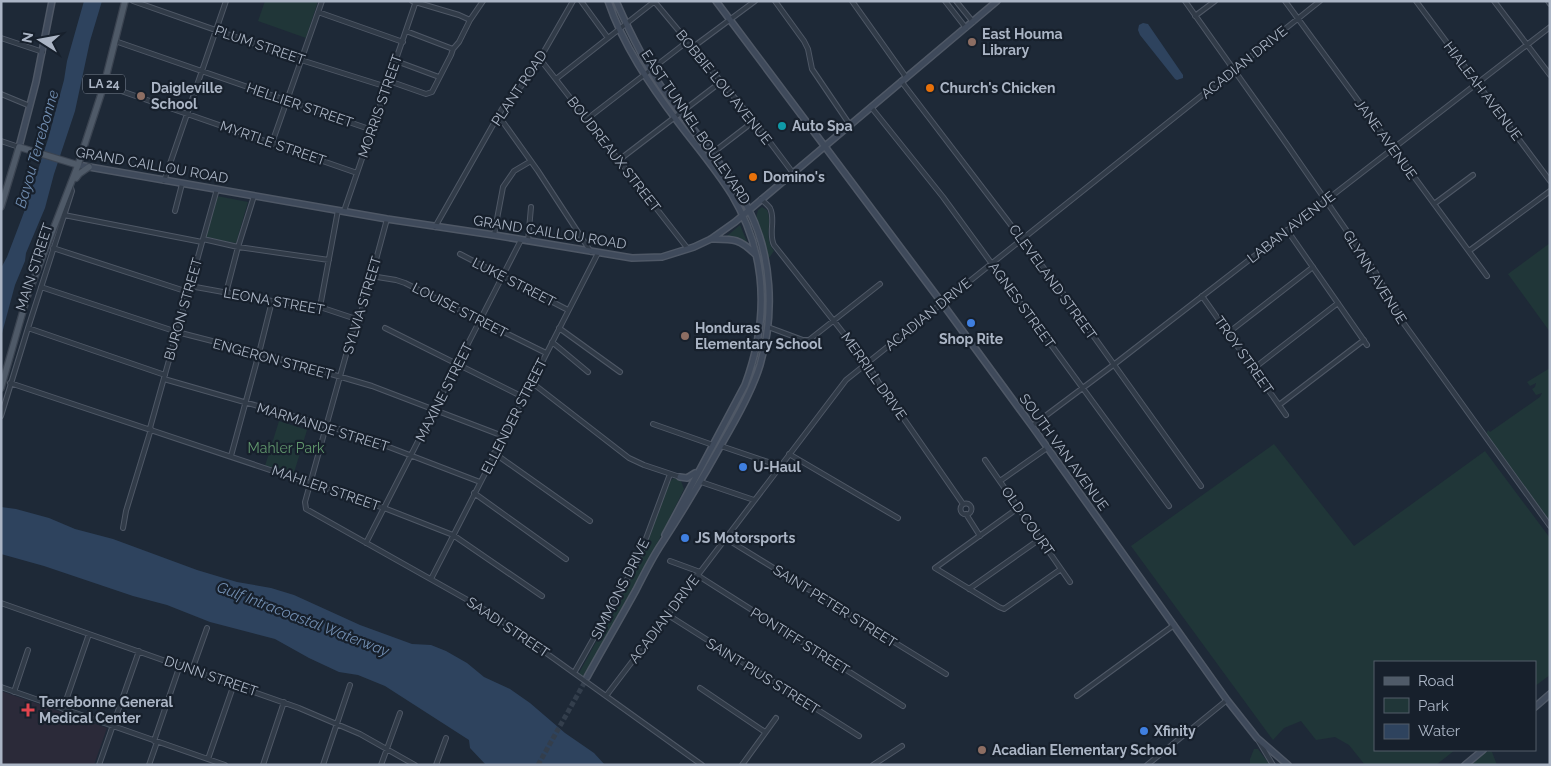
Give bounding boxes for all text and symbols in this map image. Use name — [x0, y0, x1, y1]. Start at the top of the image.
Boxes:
north arrow — [15, 15, 65, 65]
street label: PLUM STREET — [213, 22, 308, 68]
street label: ACADIAN DRIVE — [1198, 22, 1290, 102]
place label: East Houma Library — [982, 26, 1063, 58]
street label: BOBBIE LOU AVENUE — [673, 27, 775, 147]
text: N — [18, 31, 36, 44]
marker: East Houma Library — [966, 36, 978, 48]
street label: HIALEAH AVENUE — [1441, 38, 1525, 144]
street label: PLANT ROAD — [488, 47, 550, 129]
street label: EAST TUNNEL BOULEVARD — [638, 47, 754, 207]
street label: MORRIS STREET — [355, 52, 405, 160]
road number: LA 24 — [83, 74, 125, 94]
street label: HELLIER STREET — [245, 79, 356, 131]
place label: Daigleville School — [151, 80, 223, 112]
place label: Church's Chicken — [940, 80, 1055, 96]
marker: Church's Chicken — [924, 82, 936, 94]
water label: Bayou Terrebonne — [12, 88, 62, 210]
marker: Daigleville School — [135, 90, 147, 102]
street label: BOUDREAUX STREET — [564, 93, 664, 215]
street label: JANE AVENUE — [1352, 96, 1420, 182]
street label: MYRTLE STREET — [218, 117, 329, 169]
place label: Auto Spa — [792, 118, 852, 134]
marker: Auto Spa — [776, 120, 788, 132]
street label: GRAND CAILLOU ROAD — [74, 144, 230, 186]
place label: Domino's — [763, 169, 825, 185]
marker: Domino's — [747, 171, 759, 183]
street label: LABAN AVENUE — [1244, 188, 1338, 266]
street label: GRAND CAILLOU ROAD — [472, 212, 628, 252]
street label: MAIN STREET — [12, 221, 56, 313]
street label: CLEVELAND STREET — [1006, 221, 1100, 343]
street label: GLYNN AVENUE — [1340, 227, 1410, 327]
street label: SYLVIA STREET — [340, 254, 385, 356]
street label: LUKE STREET — [470, 254, 559, 310]
street label: BURON STREET — [161, 256, 205, 362]
street label: AGNES STREET — [985, 259, 1059, 351]
street label: ACADIAN DRIVE — [882, 274, 974, 354]
street label: LOUISE STREET — [410, 279, 511, 341]
street label: LEONA STREET — [222, 284, 326, 318]
street label: TROY STREET — [1211, 313, 1277, 397]
marker: Shop Rite — [965, 317, 977, 329]
place label: Honduras Elementary School — [695, 320, 823, 352]
street label: MERRILL DRIVE — [838, 329, 910, 423]
marker: Honduras Elementary School — [679, 330, 691, 342]
place label: Shop Rite — [939, 331, 1004, 347]
street label: ENGERON STREET — [211, 335, 335, 383]
street label: MAXINE STREET — [412, 340, 476, 444]
street label: ELLENDER STREET — [478, 355, 550, 476]
street label: SOUTH VAN AVENUE — [1016, 391, 1112, 513]
street label: MARMANDE STREET — [255, 399, 391, 455]
park label: Mahler Park — [248, 440, 325, 456]
place label: U-Haul — [753, 459, 801, 475]
marker: U-Haul — [737, 461, 749, 473]
street label: MAHLER STREET — [270, 462, 383, 514]
street label: OLD COURT — [998, 483, 1058, 559]
place label: JS Motorsports — [695, 530, 795, 546]
marker: JS Motorsports — [679, 532, 691, 544]
street label: SIMMONS DRIVE — [588, 536, 652, 642]
street label: SAINT PETER STREET — [770, 561, 900, 651]
street label: ACADIAN DRIVE — [626, 572, 702, 666]
water label: Gulf Intracoastal Waterway — [214, 578, 392, 660]
street label: SAADI STREET — [464, 594, 553, 661]
street label: PONTIFF STREET — [748, 604, 853, 678]
street label: SAINT PIUS STREET — [703, 635, 823, 718]
street label: DUNN STREET — [162, 653, 260, 700]
legend — [1374, 661, 1536, 751]
text: Road — [1418, 672, 1454, 690]
place label: Terrebonne General Medical Center — [39, 694, 174, 726]
text: Park — [1418, 697, 1449, 715]
marker: Terrebonne General Medical Center — [21, 703, 35, 717]
text: Water — [1418, 722, 1461, 740]
place label: Xfinity — [1153, 723, 1196, 739]
marker: Xfinity — [1138, 725, 1150, 737]
place label: Acadian Elementary School — [992, 742, 1177, 758]
marker: Acadian Elementary School — [976, 744, 988, 756]

